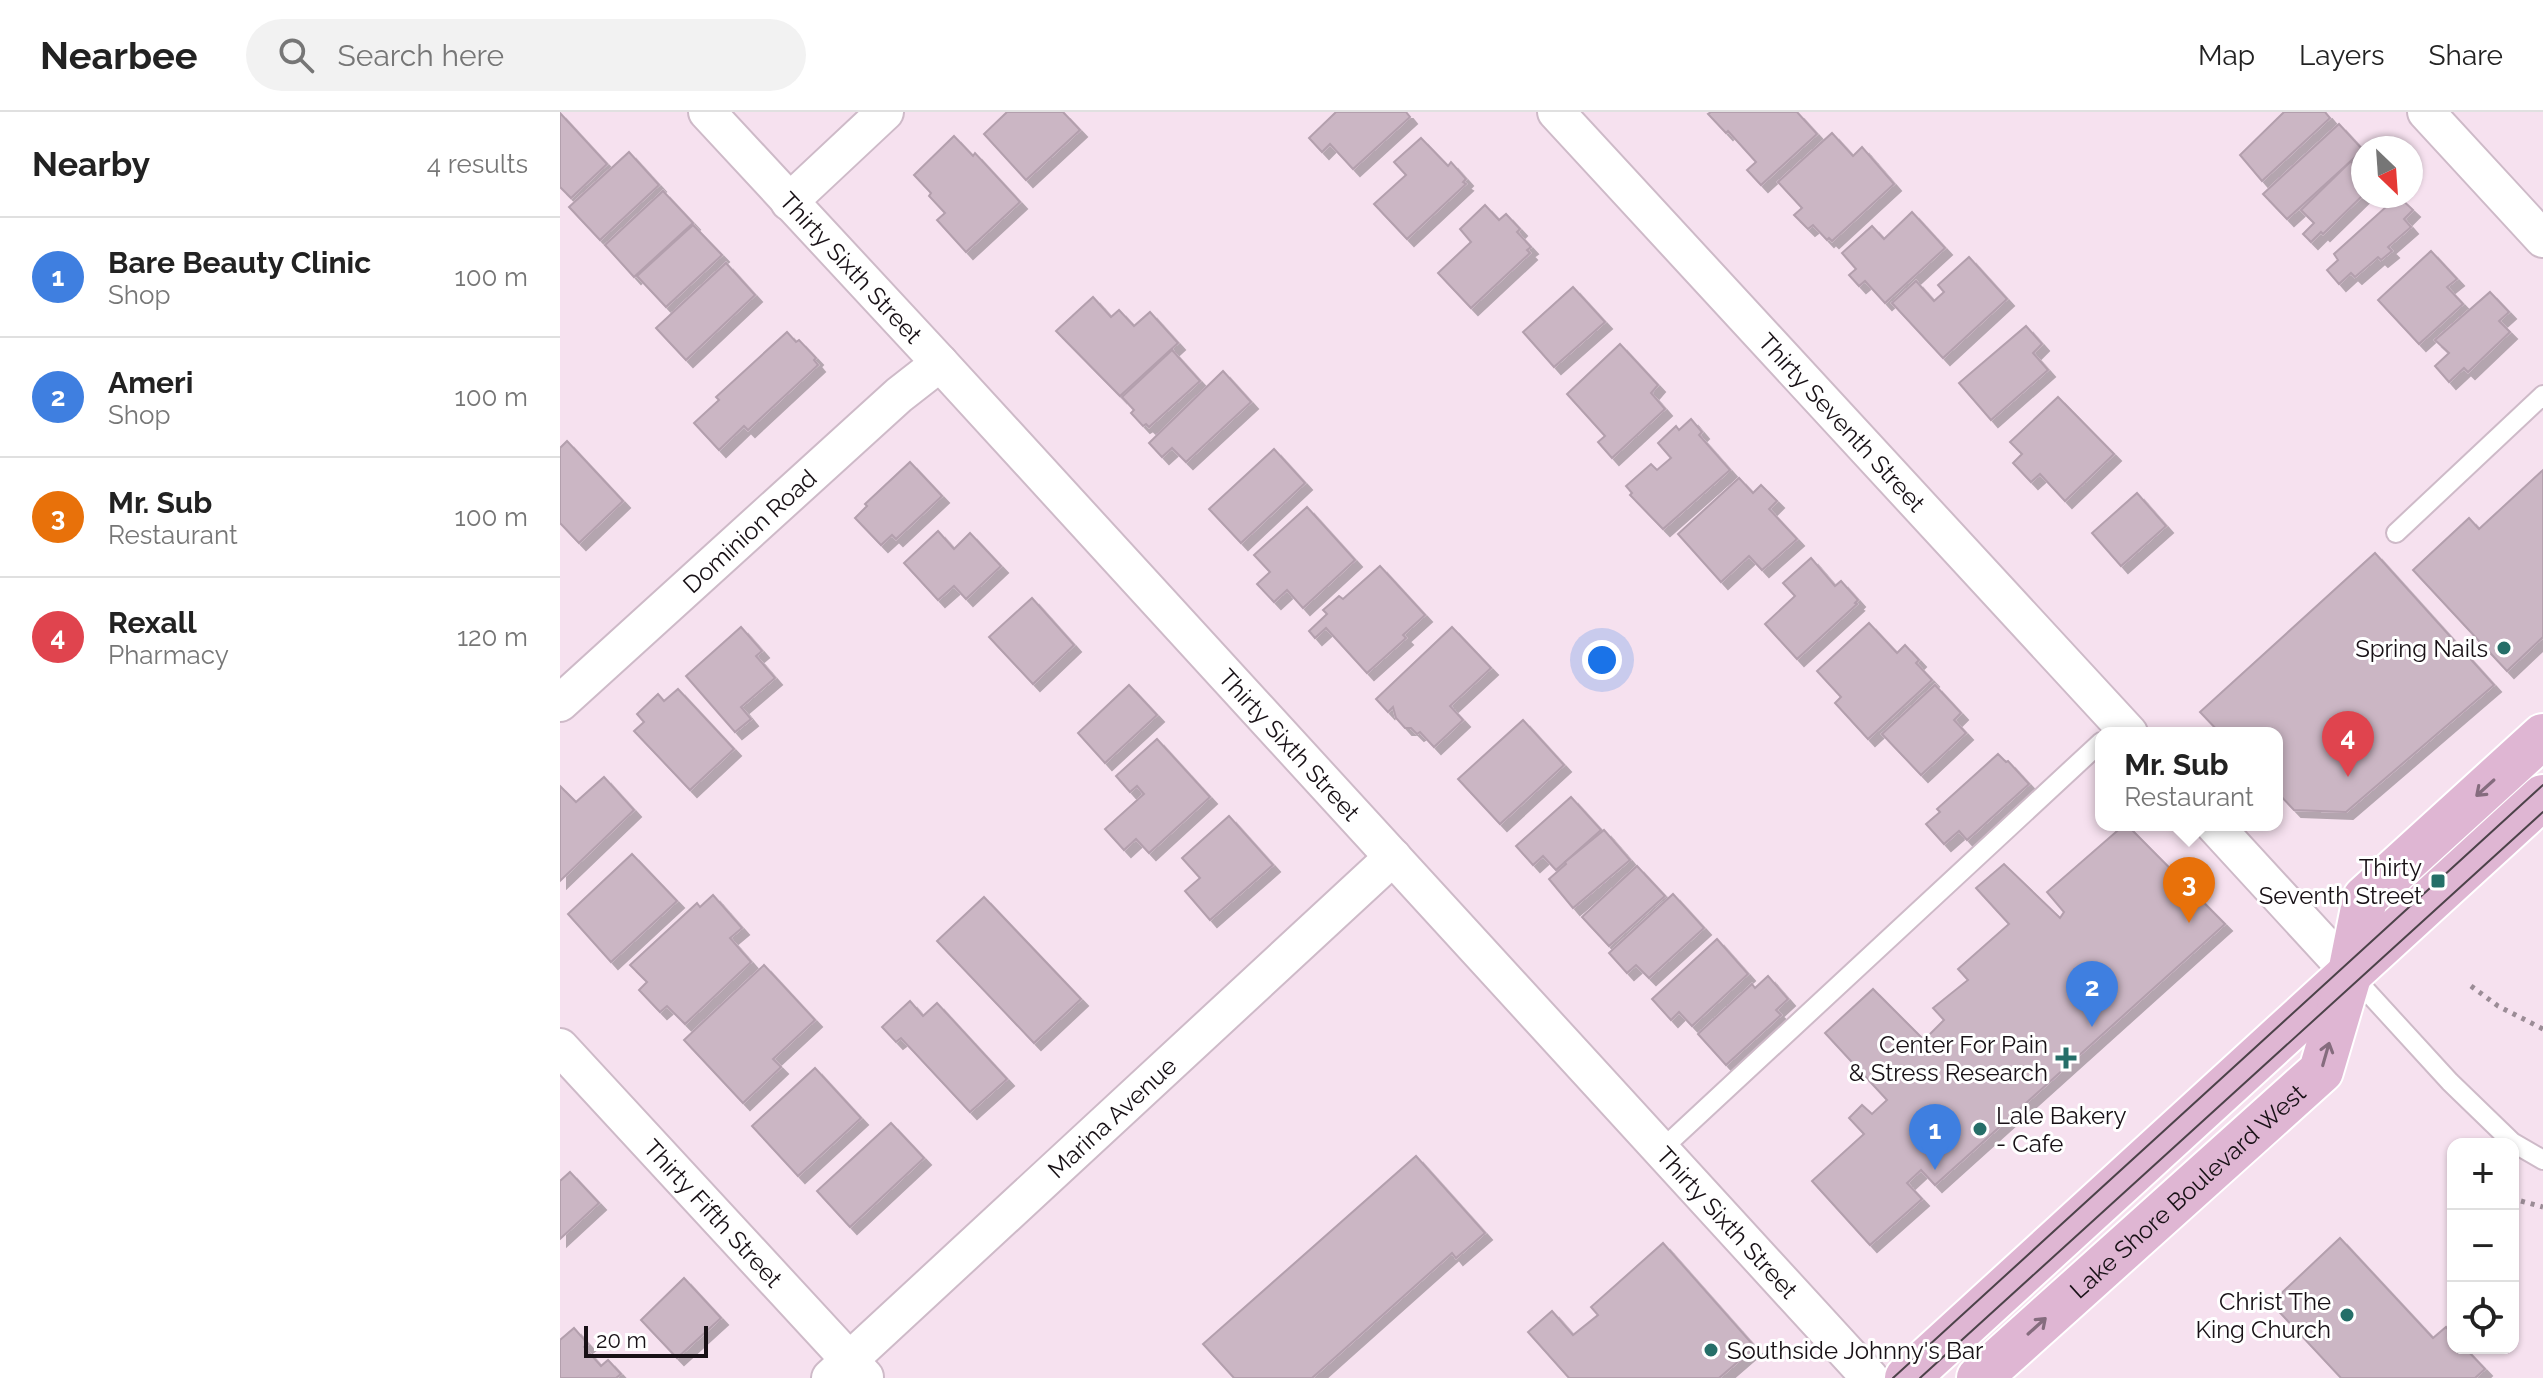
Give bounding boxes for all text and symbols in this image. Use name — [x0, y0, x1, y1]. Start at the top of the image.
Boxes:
search box — [246, 19, 806, 91]
text: Nearbee — [40, 33, 198, 78]
icon: search — [274, 33, 318, 77]
text: Search here — [338, 38, 504, 73]
text: Map — [2198, 39, 2255, 72]
text: Layers — [2299, 39, 2385, 72]
text: Share — [2429, 39, 2503, 72]
north arrow — [2351, 136, 2423, 208]
text: Nearby — [32, 144, 150, 184]
text: 4 results — [427, 149, 528, 179]
street label: Thirty Sixth Street — [774, 186, 928, 349]
text: Bare Beauty Clinic — [108, 245, 371, 280]
text: 1 — [52, 262, 64, 292]
text: 100 m — [455, 262, 528, 292]
text: Shop — [108, 280, 170, 310]
street label: Thirty Seventh Street — [1753, 327, 1932, 517]
text: Ameri — [108, 365, 193, 400]
text: 2 — [51, 382, 65, 412]
text: 100 m — [455, 382, 528, 412]
text: Shop — [108, 400, 170, 430]
street label: Dominion Road — [677, 463, 822, 599]
text: Mr. Sub — [108, 485, 212, 520]
text: 3 — [51, 502, 65, 532]
text: 100 m — [455, 502, 528, 532]
text: Restaurant — [108, 520, 238, 550]
text: Rexall — [108, 605, 197, 640]
text: 4 — [51, 622, 65, 652]
text: 120 m — [457, 622, 528, 652]
place label: Spring Nails — [2355, 634, 2488, 663]
marker: Spring Nails — [2495, 639, 2513, 657]
text: Pharmacy — [108, 640, 229, 670]
your location — [1582, 640, 1622, 680]
street label: Thirty Sixth Street — [1213, 663, 1366, 826]
pin: 4 — [2322, 711, 2374, 777]
popup — [2095, 727, 2283, 831]
text: Mr. Sub — [2124, 747, 2229, 782]
one-way arrow — [2476, 779, 2496, 797]
text: Restaurant — [2124, 782, 2254, 812]
place label: Thirty Seventh Street — [2259, 853, 2422, 910]
pin: 3 — [2163, 857, 2215, 923]
marker: Thirty Seventh Street — [2429, 872, 2447, 890]
pin: 2 — [2066, 961, 2118, 1027]
place label: Center For Pain & Stress Research — [1849, 1030, 2048, 1087]
one-way arrow — [2319, 1041, 2334, 1067]
marker: Center For Pain & Stress Research — [2055, 1047, 2077, 1069]
street label: Marina Avenue — [1042, 1051, 1182, 1184]
street label: Lake Shore Boulevard West — [2064, 1078, 2311, 1304]
place label: Lale Bakery - Cafe — [1996, 1101, 2126, 1158]
pin: 1 — [1909, 1104, 1961, 1170]
marker: Lale Bakery - Cafe — [1971, 1120, 1989, 1138]
street label: Thirty Fifth Street — [638, 1133, 789, 1293]
map controls — [2447, 1138, 2519, 1354]
button: + — [2447, 1138, 2519, 1210]
street label: Thirty Sixth Street — [1651, 1140, 1804, 1304]
button: − — [2447, 1210, 2519, 1282]
button: locate — [2447, 1282, 2519, 1354]
place label: Christ The King Church — [2195, 1287, 2331, 1344]
marker: Christ The King Church — [2338, 1306, 2356, 1324]
one-way arrow — [2026, 1317, 2046, 1335]
scale bar — [584, 1322, 708, 1358]
text: 20 m — [596, 1327, 647, 1353]
place label: Southside Johnny's Bar — [1727, 1336, 1984, 1365]
marker: Southside Johnny's Bar — [1702, 1341, 1720, 1359]

